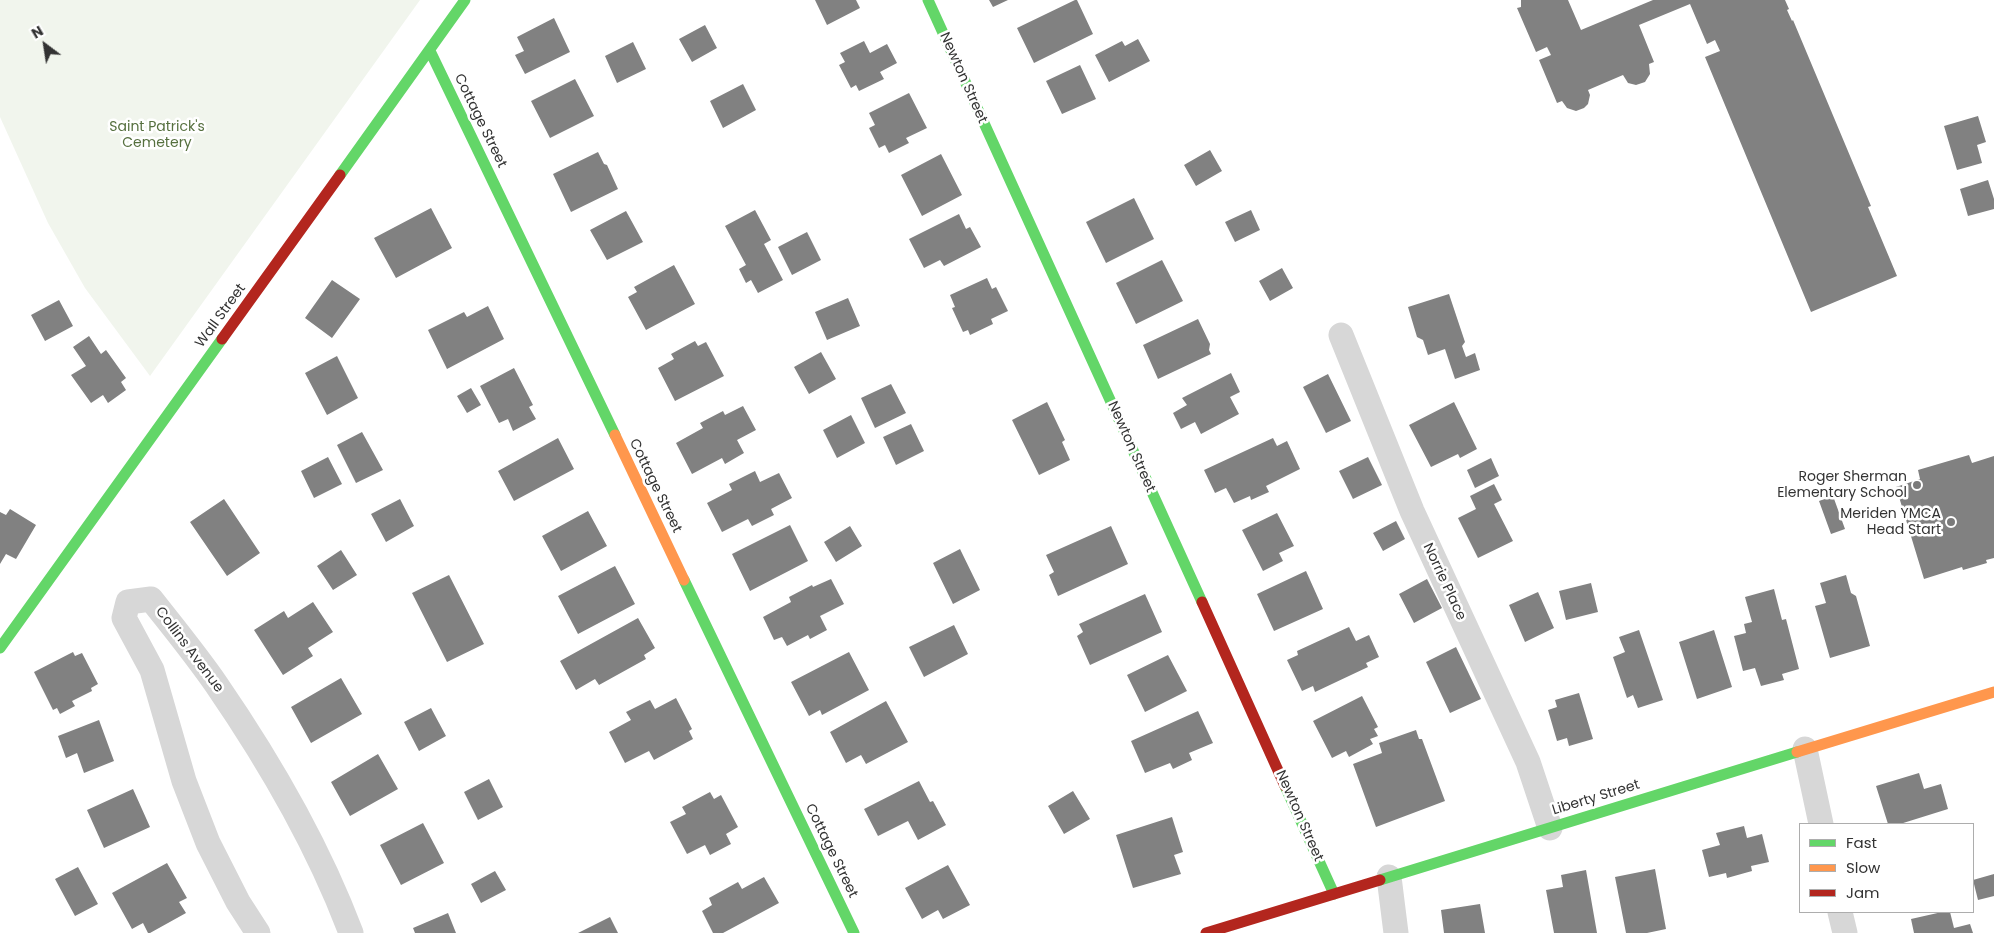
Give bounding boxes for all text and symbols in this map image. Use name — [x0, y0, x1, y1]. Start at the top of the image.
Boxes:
north arrow — [20, 20, 70, 70]
text: N — [28, 21, 47, 43]
street label: Newton Street — [935, 30, 991, 126]
street label: Cottage Street — [450, 71, 510, 171]
park label: Saint Patrick's Cemetery — [109, 119, 205, 152]
street label: Wall Street — [192, 281, 250, 351]
street label: Newton Street — [1103, 399, 1159, 495]
street label: Cottage Street — [625, 436, 685, 536]
place label: Roger Sherman Elementary School — [1777, 469, 1907, 502]
marker: Roger Sherman Elementary School — [1911, 479, 1923, 491]
place label: Meriden YMCA Head Start — [1840, 506, 1941, 538]
marker: Meriden YMCA Head Start — [1945, 516, 1957, 528]
street label: Norrie Place — [1419, 541, 1469, 623]
street label: Collins Avenue — [151, 604, 227, 696]
street label: Newton Street — [1271, 768, 1327, 864]
street label: Liberty Street — [1550, 777, 1642, 819]
street label: Cottage Street — [801, 801, 861, 901]
legend — [1799, 823, 1974, 913]
text: Fast — [1846, 832, 1877, 853]
text: Slow — [1846, 857, 1880, 878]
text: Jam — [1846, 882, 1880, 903]

